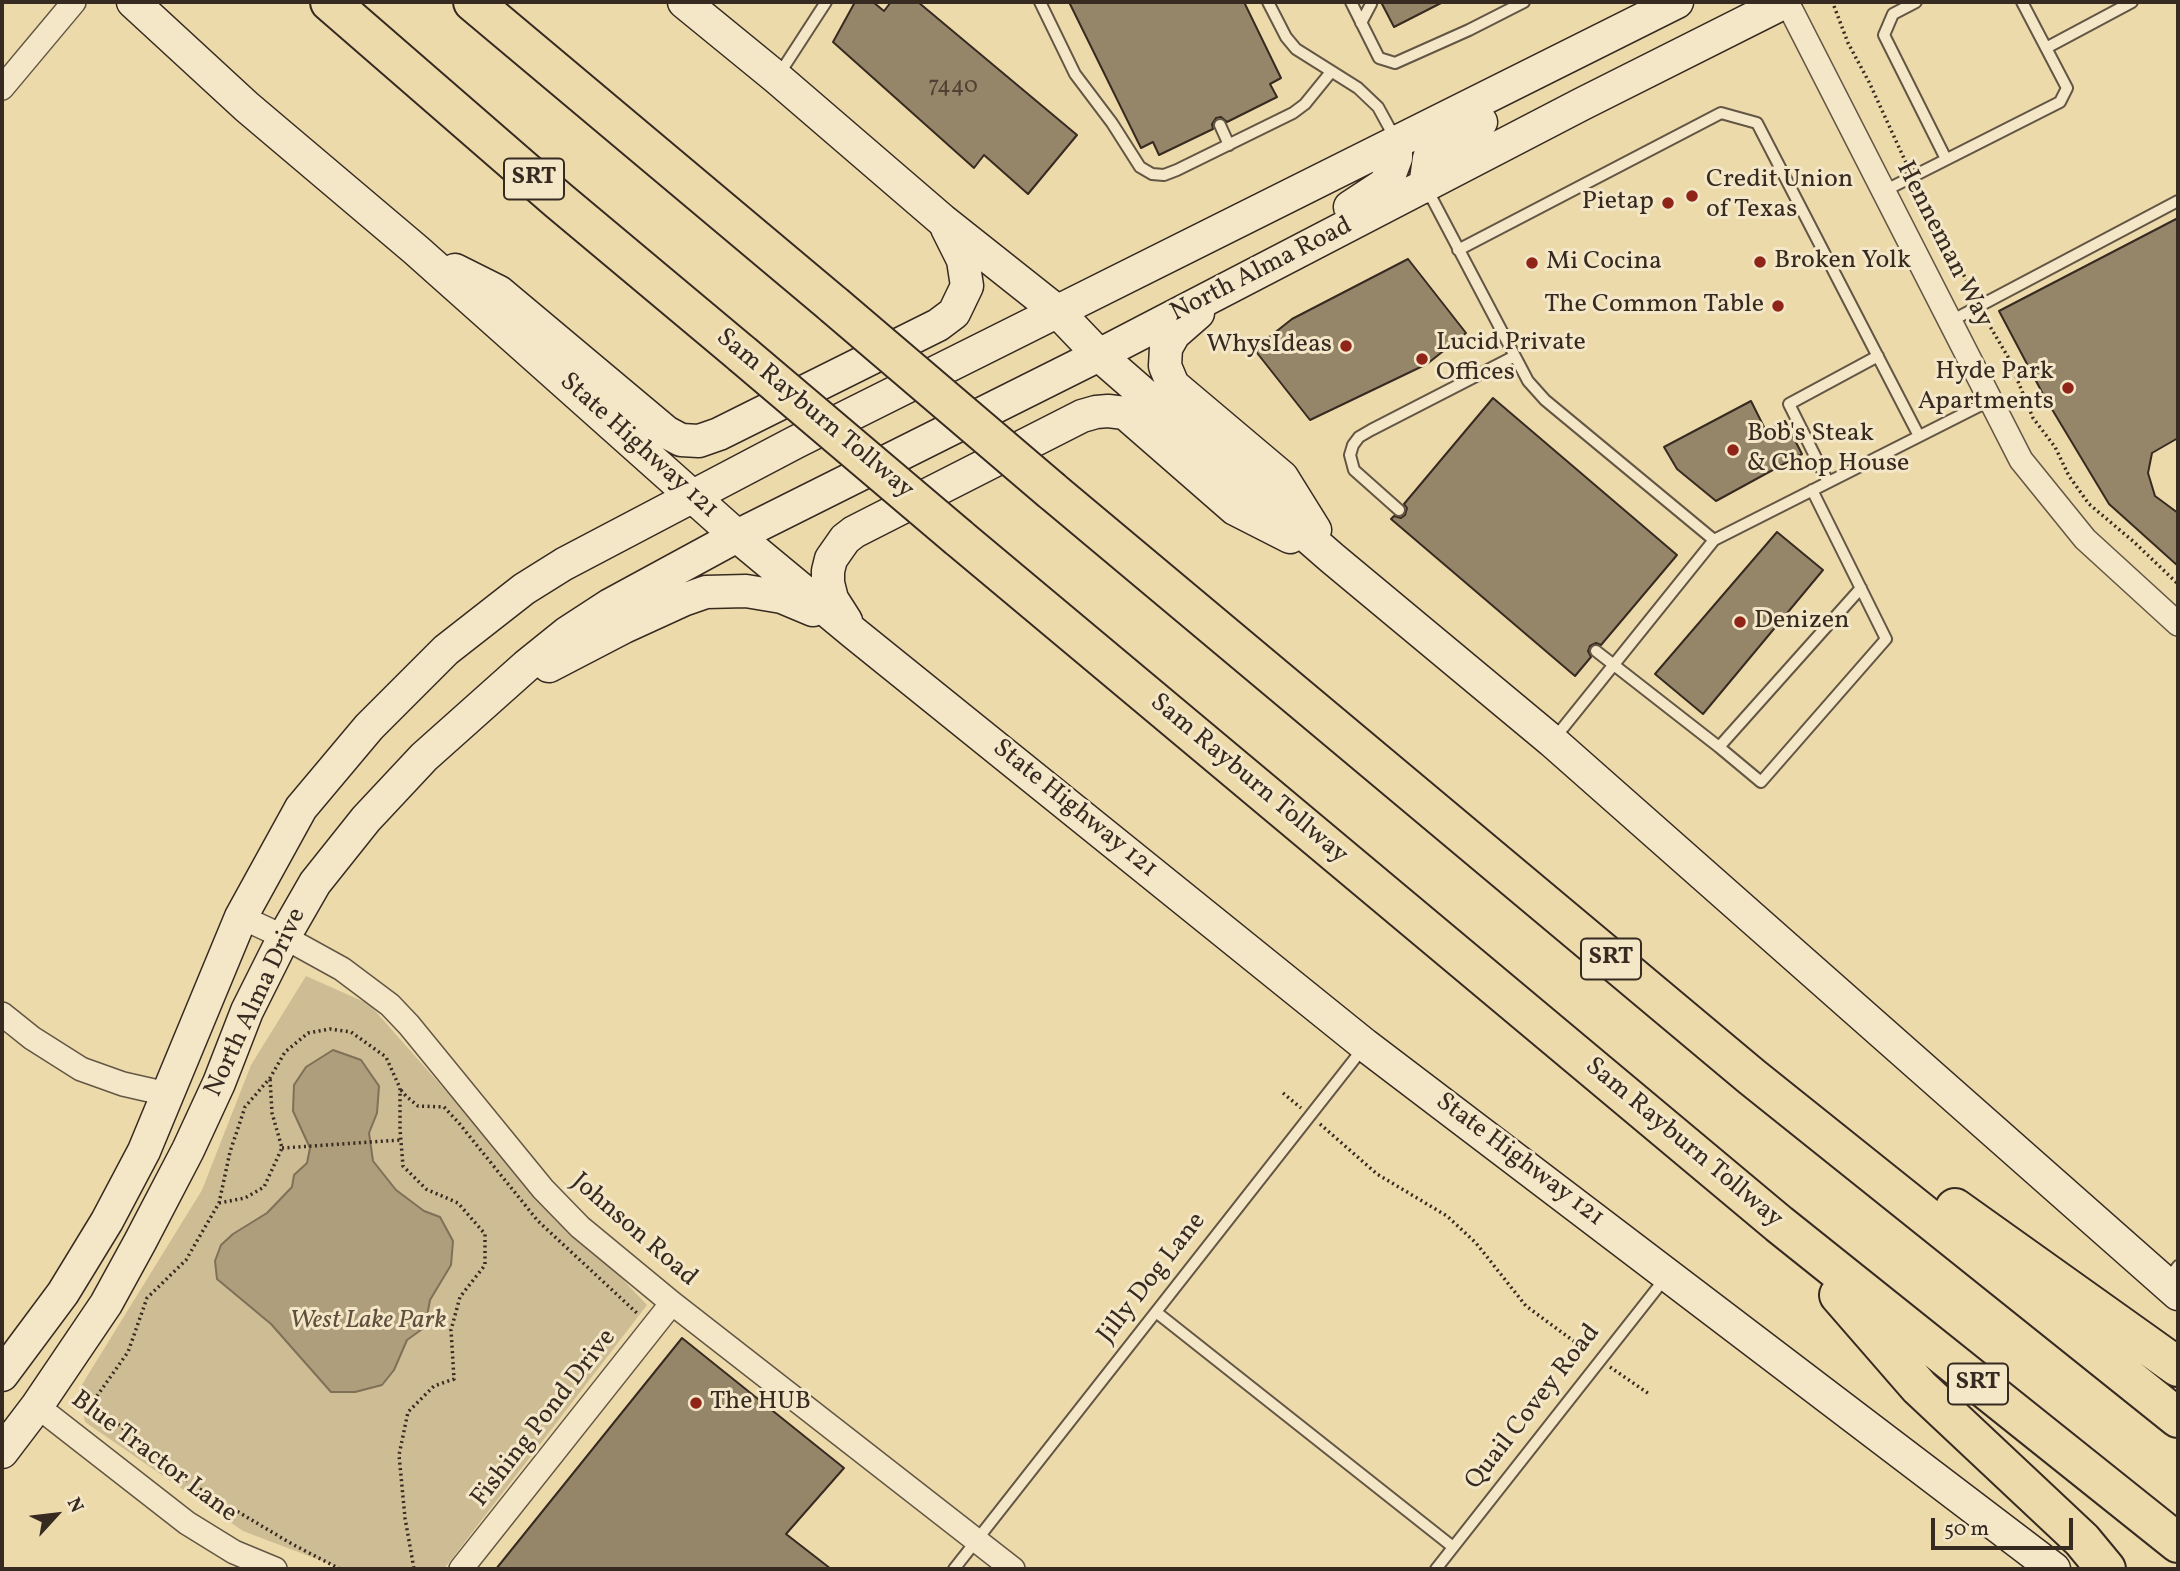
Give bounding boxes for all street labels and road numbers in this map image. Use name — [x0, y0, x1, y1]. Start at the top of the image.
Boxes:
street label: Henneman Way — [1888, 157, 1998, 333]
road number: SRT — [504, 159, 564, 200]
street label: North Alma Road — [1166, 212, 1358, 330]
street label: Sam Rayburn Tollway — [709, 323, 919, 507]
street label: State Highway 121 — [552, 367, 724, 527]
street label: Sam Rayburn Tollway — [1143, 688, 1353, 872]
street label: State Highway 121 — [985, 734, 1163, 886]
street label: North Alma Drive — [200, 904, 314, 1102]
road number: SRT — [1581, 939, 1641, 979]
street label: Sam Rayburn Tollway — [1578, 1052, 1788, 1236]
street label: State Highway 121 — [1428, 1087, 1610, 1235]
street label: Johnson Road — [563, 1168, 703, 1294]
street label: Jilly Dog Lane — [1092, 1207, 1214, 1351]
street label: Quail Covey Road — [1460, 1319, 1608, 1497]
street label: Fishing Pond Drive — [466, 1324, 624, 1514]
road number: SRT — [1948, 1364, 2008, 1404]
street label: Blue Tractor Lane — [64, 1385, 242, 1531]

